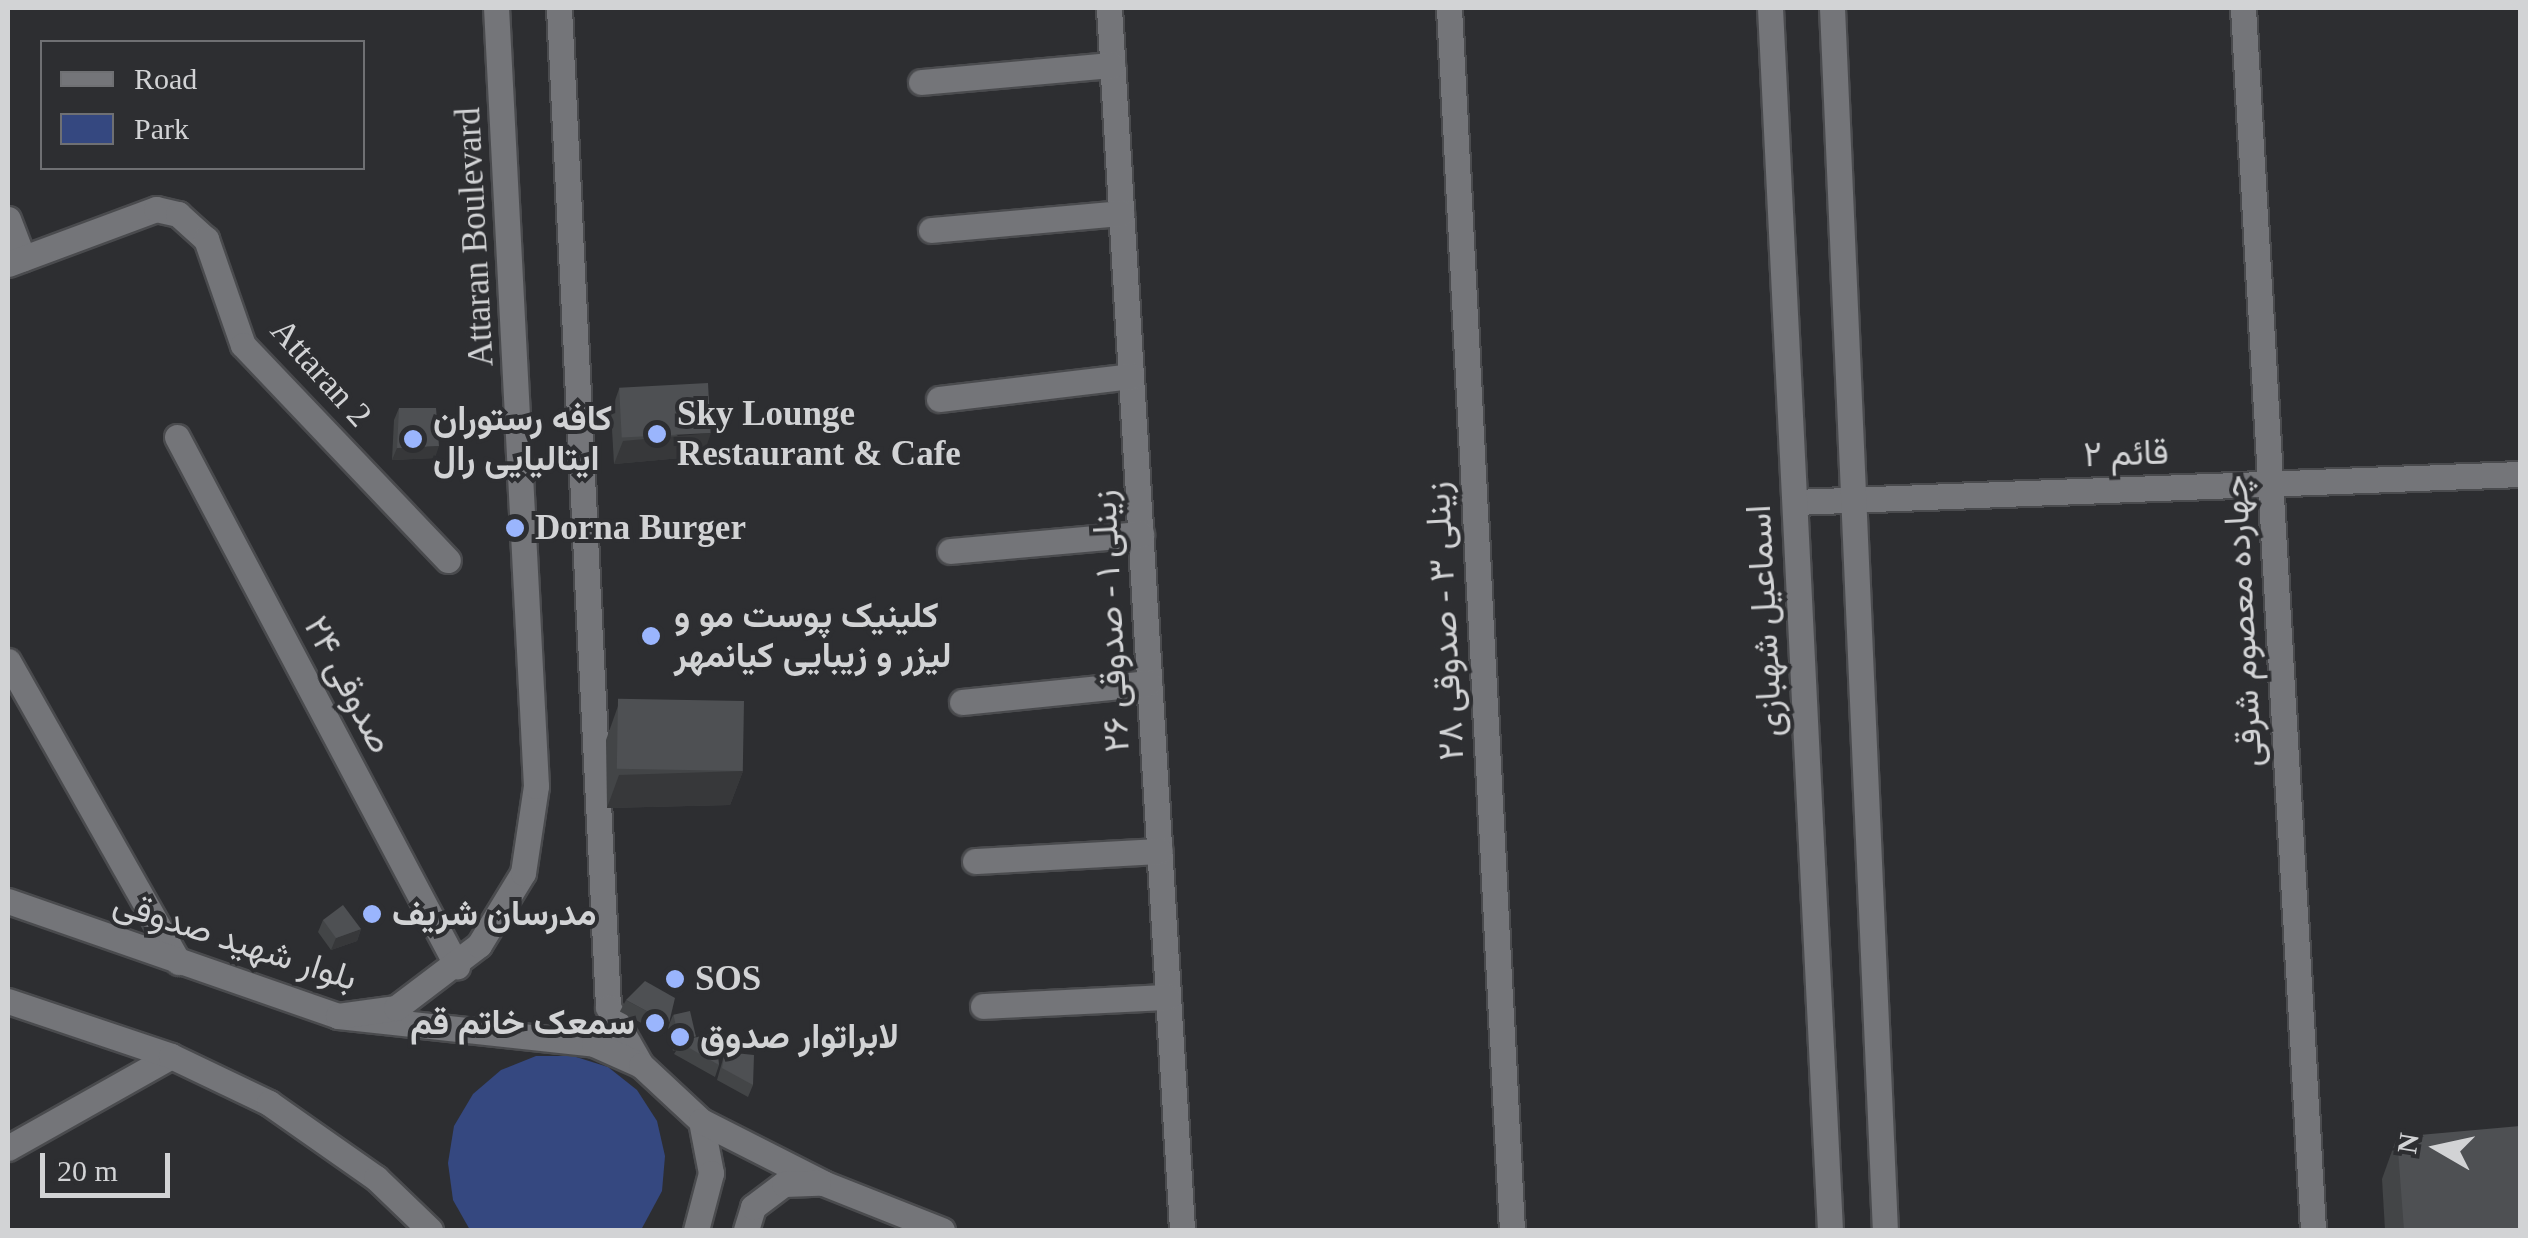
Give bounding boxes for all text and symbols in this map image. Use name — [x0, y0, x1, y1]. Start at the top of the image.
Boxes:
legend — [40, 40, 365, 170]
text: Road — [134, 62, 197, 95]
street label: Attaran Boulevard — [447, 106, 503, 368]
text: Park — [134, 112, 189, 145]
street label: Attaran 2 — [261, 310, 381, 436]
place label: Sky Lounge Restaurant & Cafe — [677, 393, 961, 475]
place label: کافه رستوران ایتالیایی رال — [433, 398, 612, 480]
marker: Sky Lounge Restaurant & Cafe — [646, 423, 668, 445]
marker: کافه رستوران ایتالیایی رال — [402, 428, 424, 450]
street label: قائم ۲ — [2083, 432, 2169, 476]
street label: چهارده معصوم شرقی — [2214, 474, 2272, 768]
street label: زینلی ۳ - صدوقی ۲۸ — [1417, 480, 1473, 762]
street label: زینلی ۱ - صدوقی ۲۶ — [1083, 489, 1139, 753]
street label: اسماعیل شهبازی — [1738, 504, 1792, 738]
place label: Dorna Burger — [535, 507, 746, 549]
marker: Dorna Burger — [504, 517, 526, 539]
place label: کلینیک پوست مو و لیزر و زیبایی کیانمهر — [674, 595, 952, 677]
street label: صدوقی ۲۴ — [294, 609, 402, 761]
marker: کلینیک پوست مو و لیزر و زیبایی کیانمهر — [638, 623, 664, 649]
street label: بلوار شهید صدوقی — [108, 882, 362, 1000]
place label: مدرسان شریف — [392, 893, 597, 935]
marker: مدرسان شریف — [361, 903, 383, 925]
place label: SOS — [695, 958, 761, 1000]
marker: SOS — [664, 968, 686, 990]
place label: سمعک خاتم قم — [410, 1002, 635, 1044]
marker: سمعک خاتم قم — [644, 1012, 666, 1034]
place label: لابراتوار صدوق — [700, 1016, 899, 1058]
marker: لابراتوار صدوق — [669, 1026, 691, 1048]
north arrow — [2388, 1098, 2488, 1198]
text: N — [2391, 1131, 2425, 1156]
scale bar — [45, 1133, 175, 1195]
text: 20 m — [57, 1154, 118, 1187]

